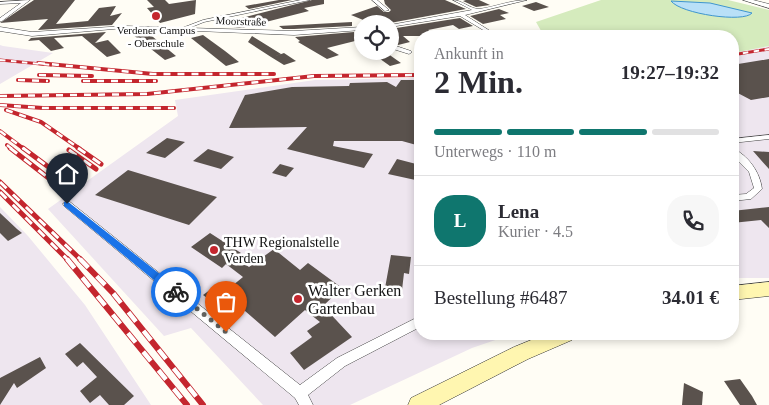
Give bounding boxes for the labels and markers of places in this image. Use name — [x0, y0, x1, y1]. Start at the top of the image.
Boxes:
marker: Verdener Campus - Oberschule — [150, 10, 162, 22]
place label: Verdener Campus - Oberschule — [117, 24, 195, 49]
pin — [46, 153, 88, 204]
place label: THW Regionalstelle Verden — [224, 235, 339, 266]
marker: THW Regionalstelle Verden — [208, 244, 220, 256]
pin — [205, 281, 247, 332]
place label: Walter Gerken Gartenbau — [308, 282, 401, 317]
marker: Walter Gerken Gartenbau — [292, 293, 304, 305]

